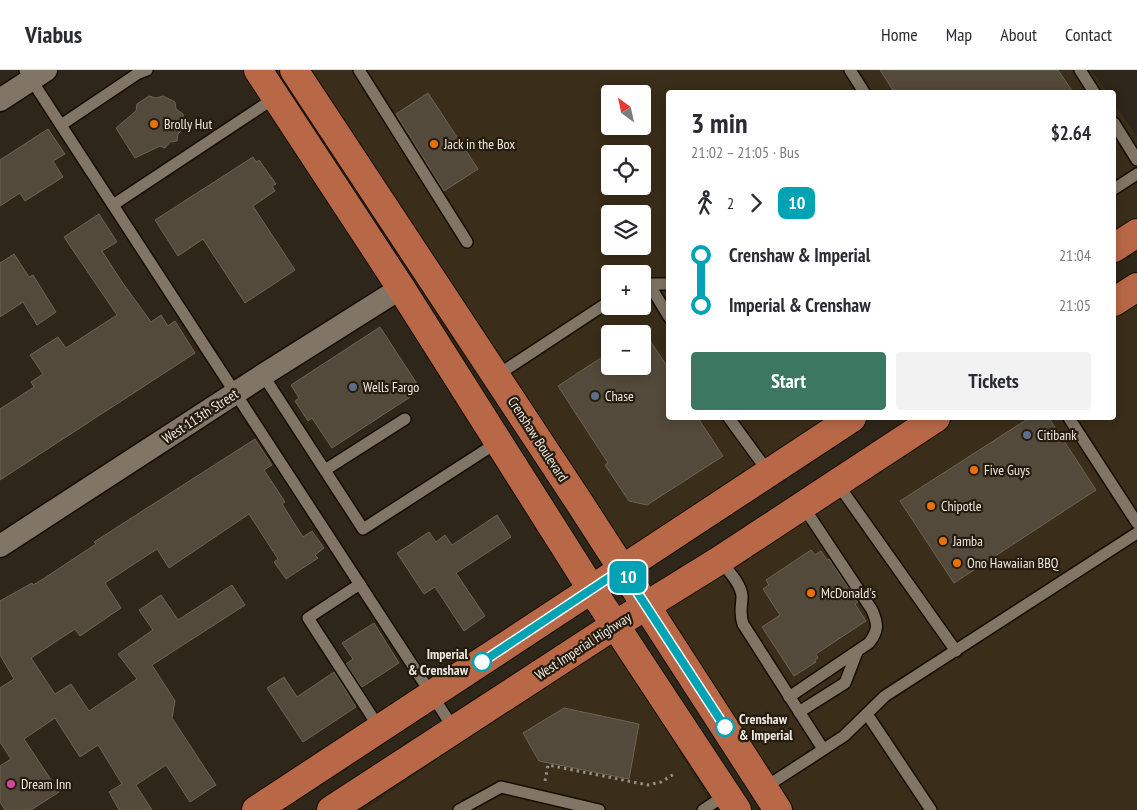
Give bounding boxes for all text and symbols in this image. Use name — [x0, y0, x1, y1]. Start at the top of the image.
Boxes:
text: Viabus — [25, 19, 82, 50]
text: Home — [881, 23, 918, 46]
text: Map — [946, 23, 972, 46]
text: About — [1000, 23, 1037, 46]
text: Contact — [1065, 23, 1112, 46]
north arrow — [601, 85, 651, 135]
map controls — [601, 85, 651, 375]
text: 3 min — [691, 104, 748, 141]
place label: Brolly Hut — [164, 115, 212, 133]
marker: Brolly Hut — [148, 118, 160, 130]
text: $2.64 — [1051, 121, 1091, 145]
place label: Jack in the Box — [443, 135, 515, 153]
marker: Jack in the Box — [428, 138, 440, 150]
text: 21:02 – 21:05 · Bus — [691, 142, 799, 162]
button: locate — [601, 145, 651, 195]
icon: walk — [691, 189, 719, 217]
icon: forward — [742, 189, 770, 217]
text: 10 — [788, 191, 805, 214]
text: 2 — [727, 193, 734, 213]
button: layers — [601, 205, 651, 255]
text: Crenshaw & Imperial — [729, 243, 870, 267]
text: 21:04 — [1059, 245, 1091, 265]
button: + — [601, 265, 651, 315]
text: Imperial & Crenshaw — [729, 293, 870, 317]
text: 21:05 — [1059, 295, 1091, 315]
button: − — [601, 325, 651, 375]
button: Start — [691, 352, 886, 410]
button: Tickets — [896, 352, 1091, 410]
place label: Wells Fargo — [363, 378, 419, 396]
marker: Wells Fargo — [347, 381, 359, 393]
street label: West 113th Street — [159, 385, 242, 447]
place label: Chase — [605, 387, 634, 405]
marker: Chase — [589, 390, 601, 402]
street label: Crenshaw Boulevard — [504, 393, 572, 485]
place label: Citibank — [1037, 426, 1077, 444]
marker: Citibank — [1021, 429, 1033, 441]
place label: Five Guys — [984, 461, 1030, 479]
marker: Five Guys — [968, 464, 980, 476]
place label: Chipotle — [941, 497, 982, 515]
marker: Chipotle — [925, 500, 937, 512]
place label: Jamba — [952, 532, 983, 550]
marker: Jamba — [937, 535, 949, 547]
place label: Ono Hawaiian BBQ — [967, 554, 1059, 572]
marker: Ono Hawaiian BBQ — [951, 557, 963, 569]
line badge: 10 — [606, 561, 650, 593]
text: 10 — [619, 565, 637, 588]
place label: McDonald's — [821, 584, 876, 602]
marker: McDonald's — [805, 587, 817, 599]
street label: West Imperial Highway — [532, 608, 635, 684]
place label: Imperial & Crenshaw — [408, 645, 469, 679]
marker: Imperial & Crenshaw — [472, 652, 492, 672]
place label: Crenshaw & Imperial — [739, 710, 793, 744]
marker: Crenshaw & Imperial — [715, 717, 735, 737]
place label: Dream Inn — [21, 775, 71, 793]
marker: Dream Inn — [5, 778, 17, 790]

